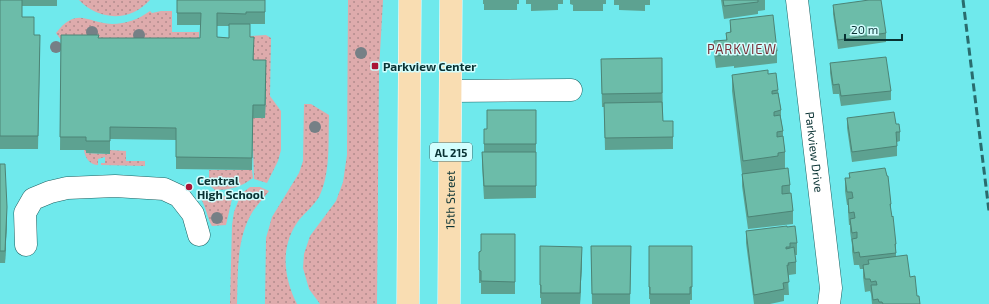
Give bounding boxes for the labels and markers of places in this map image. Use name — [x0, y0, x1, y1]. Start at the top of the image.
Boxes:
place label: Parkview Center — [383, 59, 476, 73]
marker: Parkview Center — [370, 61, 380, 71]
place label: Central High School — [197, 173, 264, 201]
marker: Central High School — [184, 182, 194, 192]

